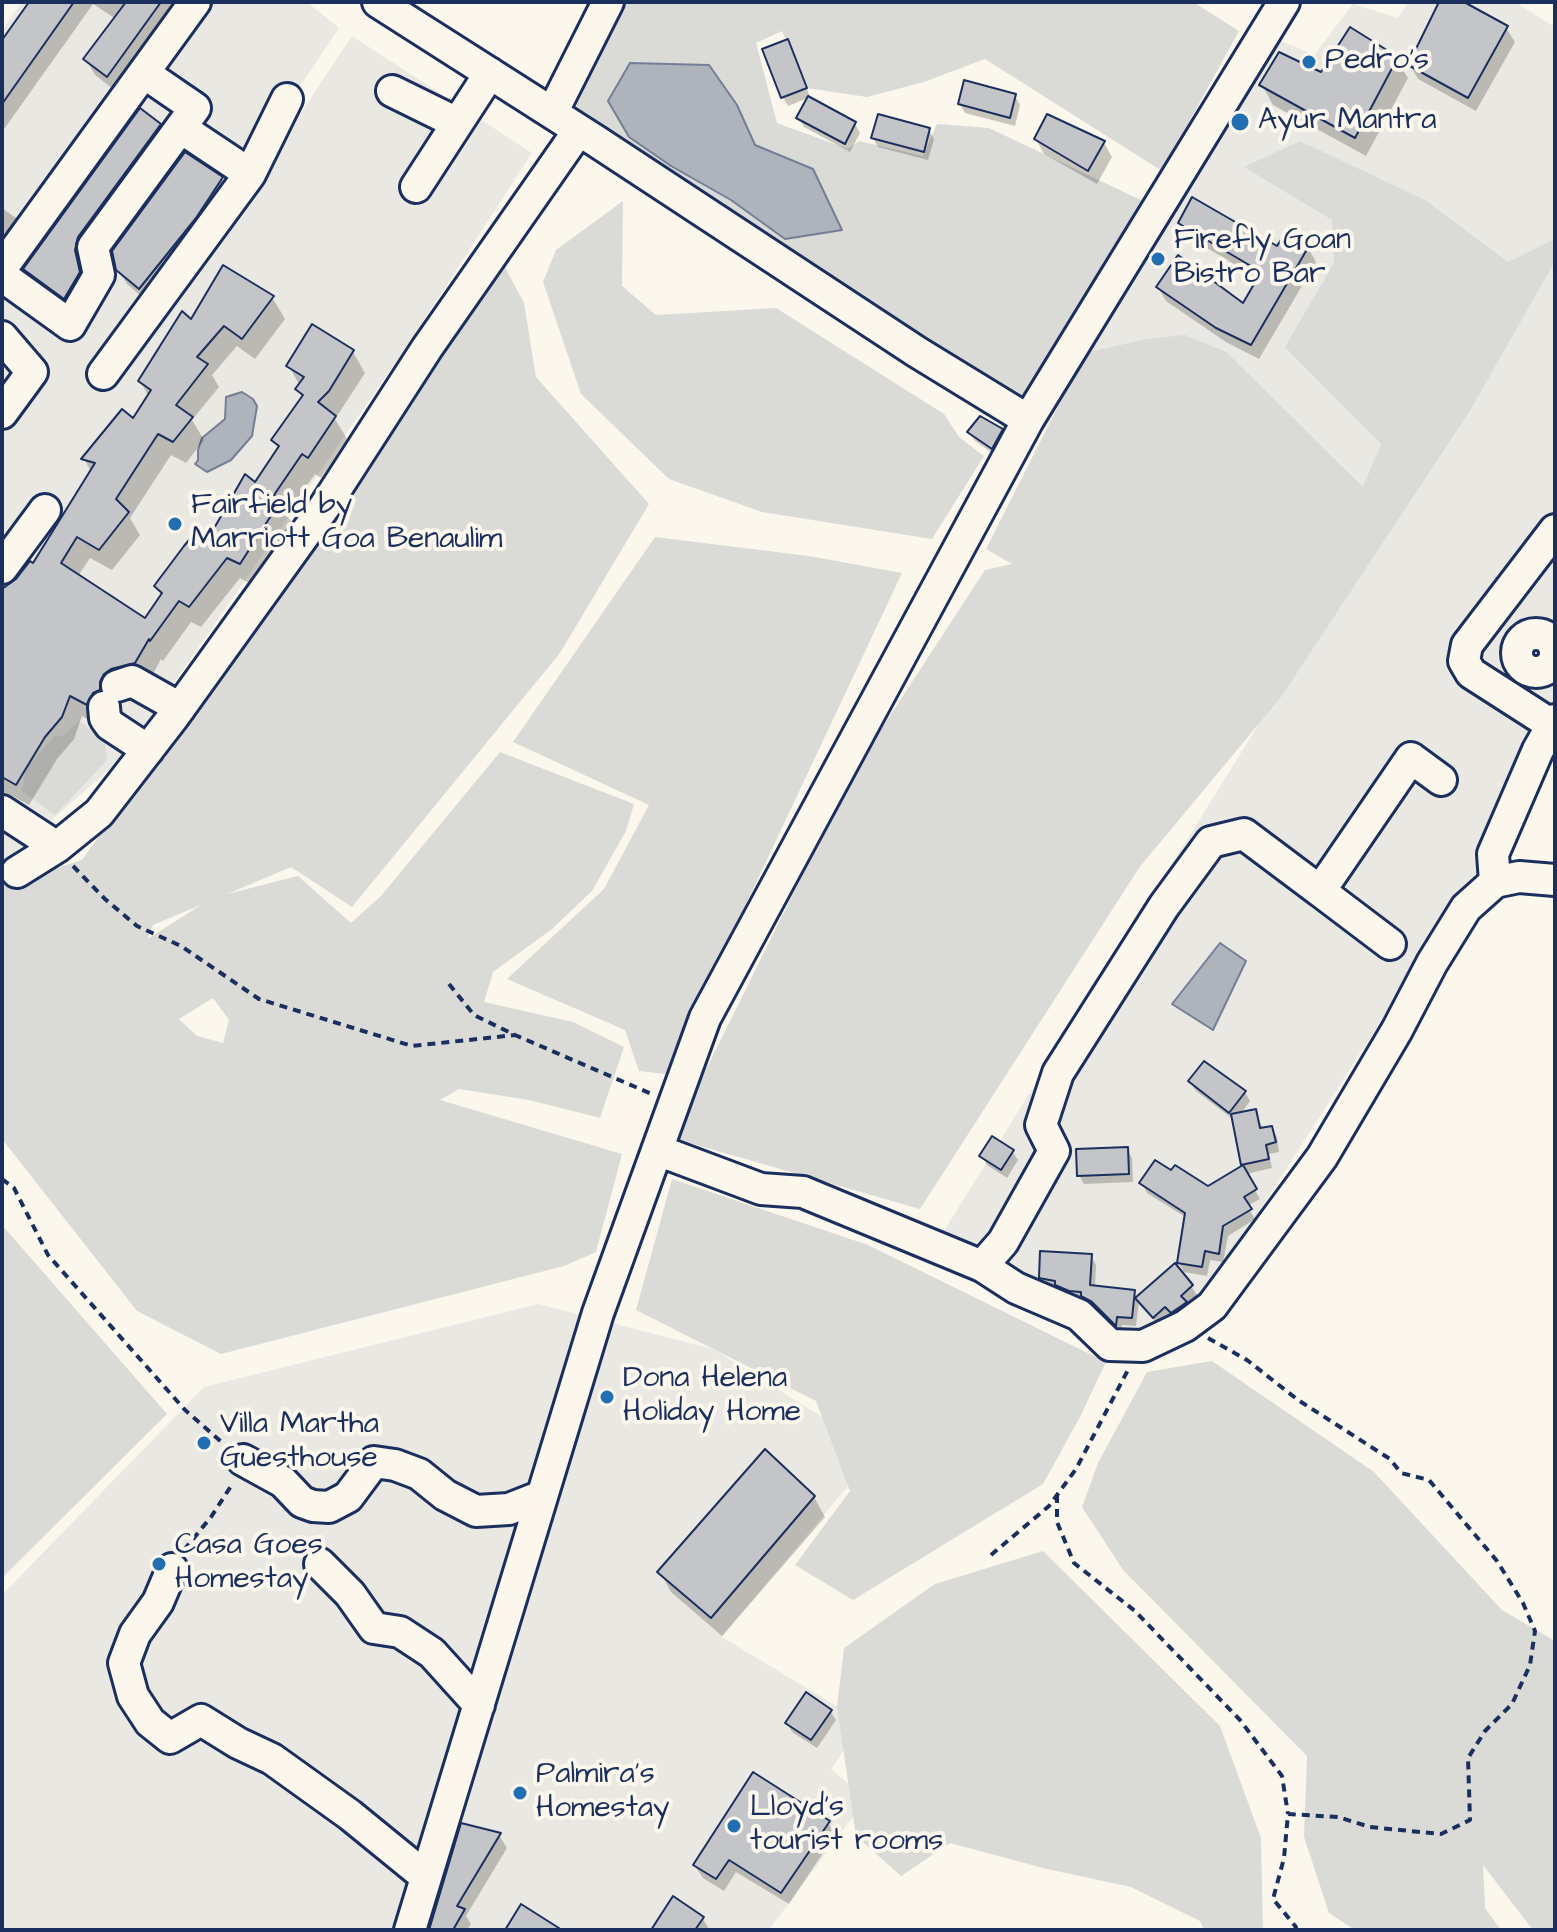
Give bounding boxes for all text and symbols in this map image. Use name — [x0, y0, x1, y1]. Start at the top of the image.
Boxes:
place label: Pedro's — [1325, 44, 1429, 80]
marker: Pedro's — [1300, 53, 1318, 71]
place label: Ayur Mantra — [1258, 104, 1437, 140]
marker: Ayur Mantra — [1229, 111, 1251, 133]
place label: Firefly Goan Bistro Bar — [1174, 224, 1351, 294]
marker: Firefly Goan Bistro Bar — [1149, 250, 1167, 268]
place label: Fairfield by Marriott Goa Benaulim — [191, 489, 502, 560]
marker: Fairfield by Marriott Goa Benaulim — [166, 515, 184, 533]
place label: Dona Helena Holiday Home — [623, 1362, 801, 1432]
marker: Dona Helena Holiday Home — [598, 1388, 616, 1406]
place label: Villa Martha Guesthouse — [220, 1408, 379, 1478]
marker: Villa Martha Guesthouse — [195, 1434, 213, 1452]
place label: Casa Goes Homestay — [175, 1529, 323, 1600]
marker: Casa Goes Homestay — [150, 1555, 168, 1573]
place label: Palmira's Homestay — [536, 1758, 670, 1828]
marker: Palmira's Homestay — [511, 1784, 529, 1802]
place label: Lloyd's tourist rooms — [750, 1791, 943, 1862]
marker: Lloyd's tourist rooms — [725, 1817, 743, 1835]

